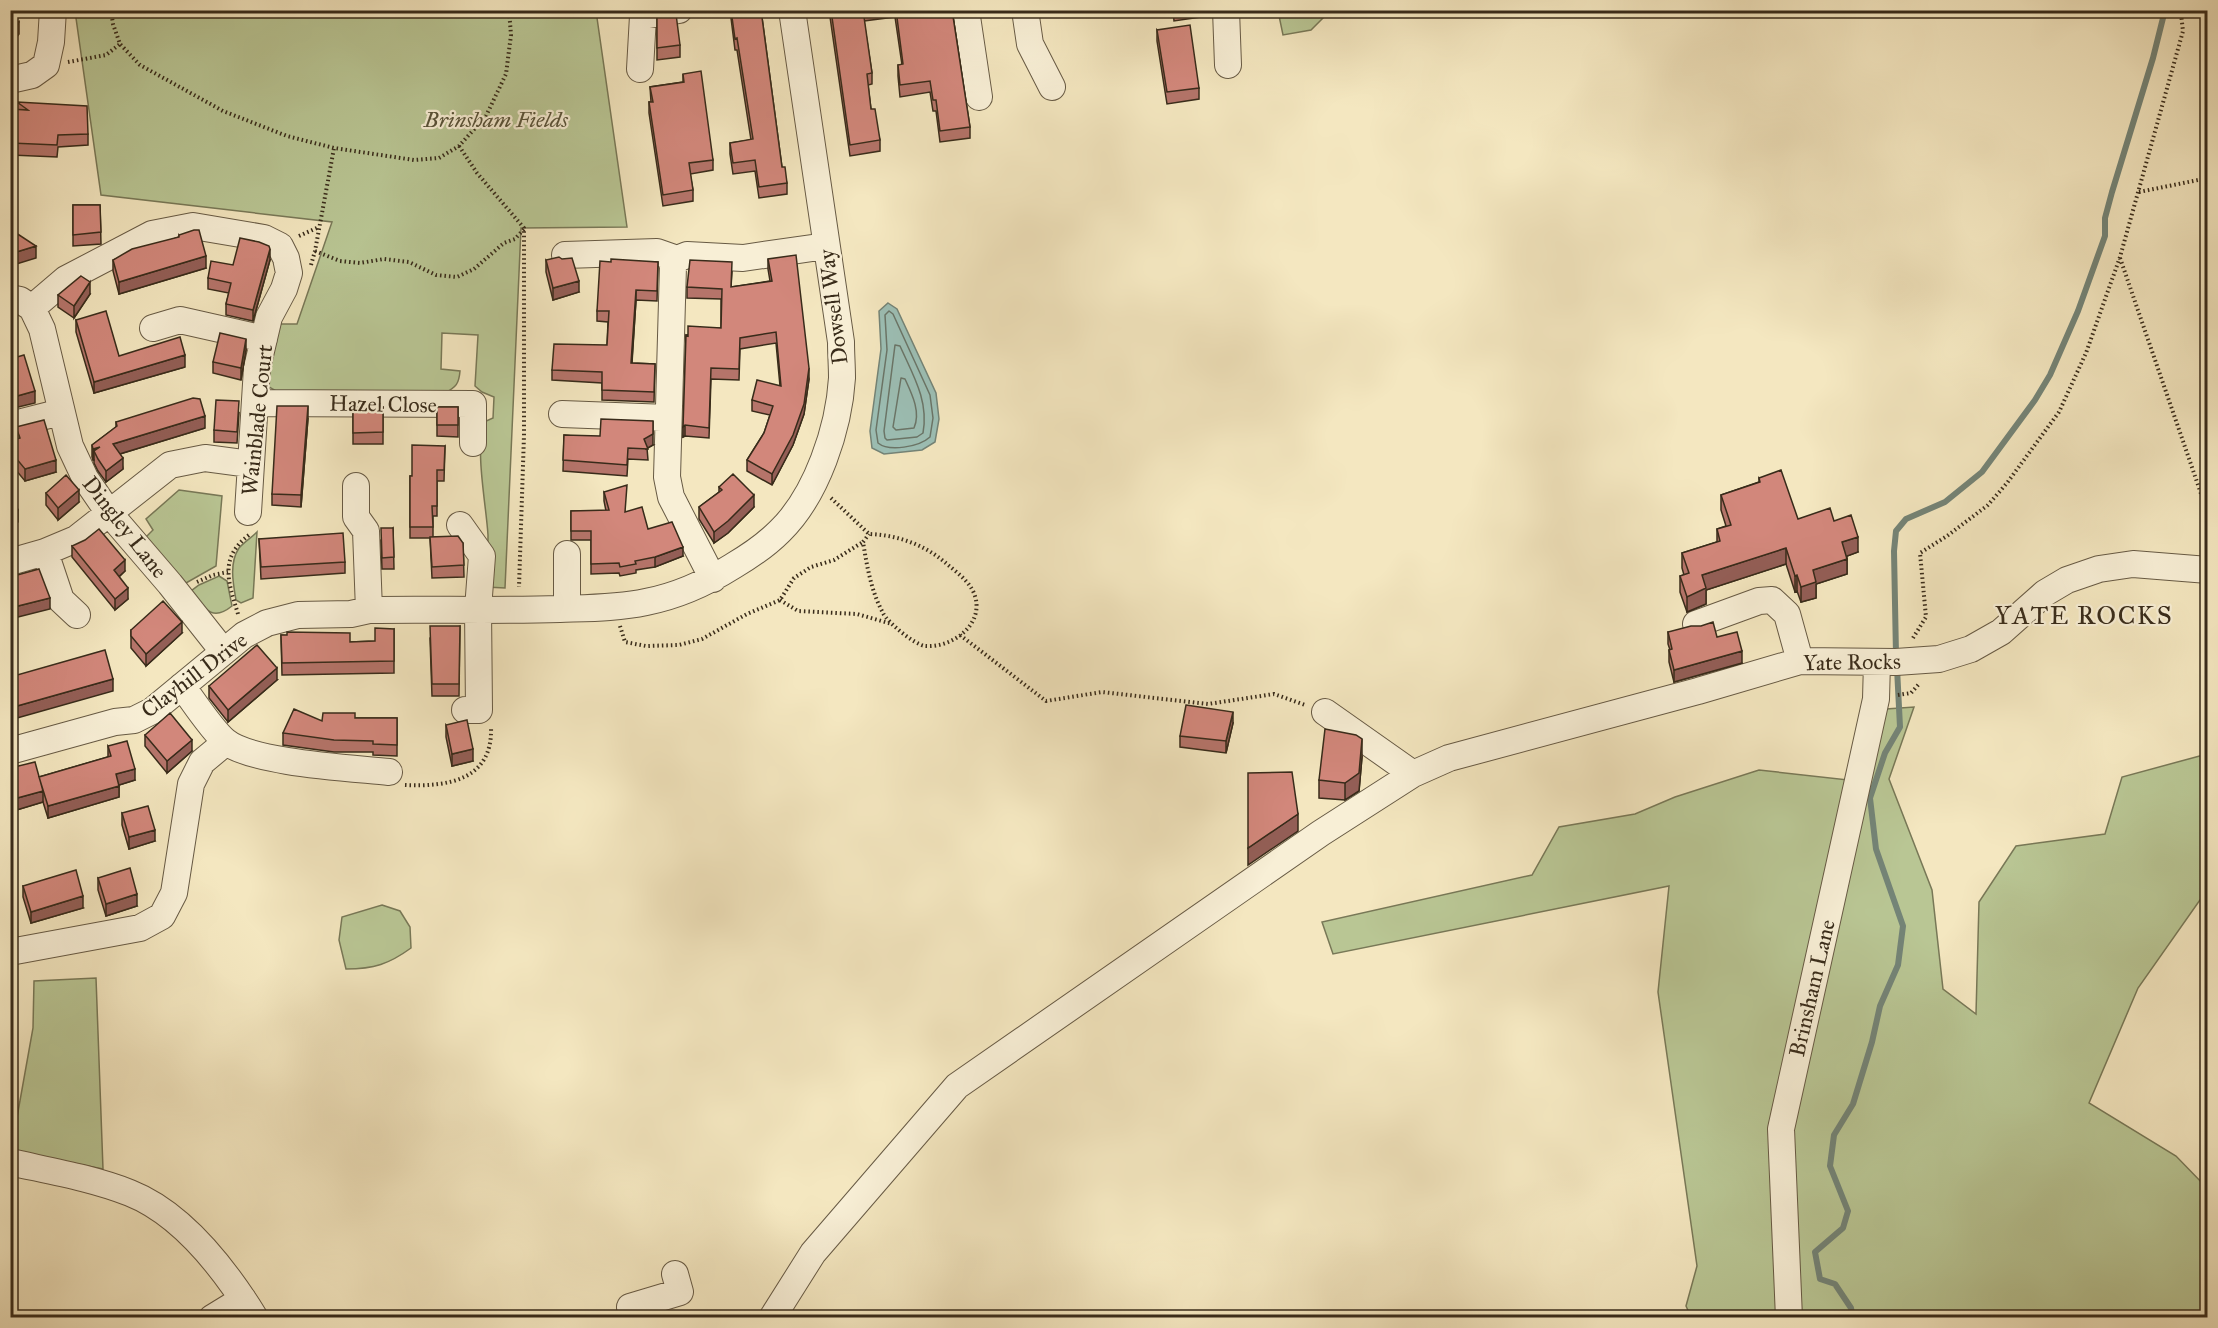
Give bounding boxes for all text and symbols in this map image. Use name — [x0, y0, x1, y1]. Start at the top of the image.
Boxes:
park label: Brinsham Fields — [423, 106, 569, 133]
street label: Dowsell Way — [812, 247, 853, 366]
street label: Wainblade Court — [236, 343, 278, 497]
street label: Hazel Close — [329, 390, 437, 418]
street label: Dingley Lane — [77, 471, 173, 583]
district label: YATE ROCKS — [1995, 599, 2173, 631]
street label: Clayhill Drive — [136, 626, 252, 724]
street label: Yate Rocks — [1803, 648, 1901, 676]
street label: Brinsham Lane — [1783, 917, 1841, 1059]

